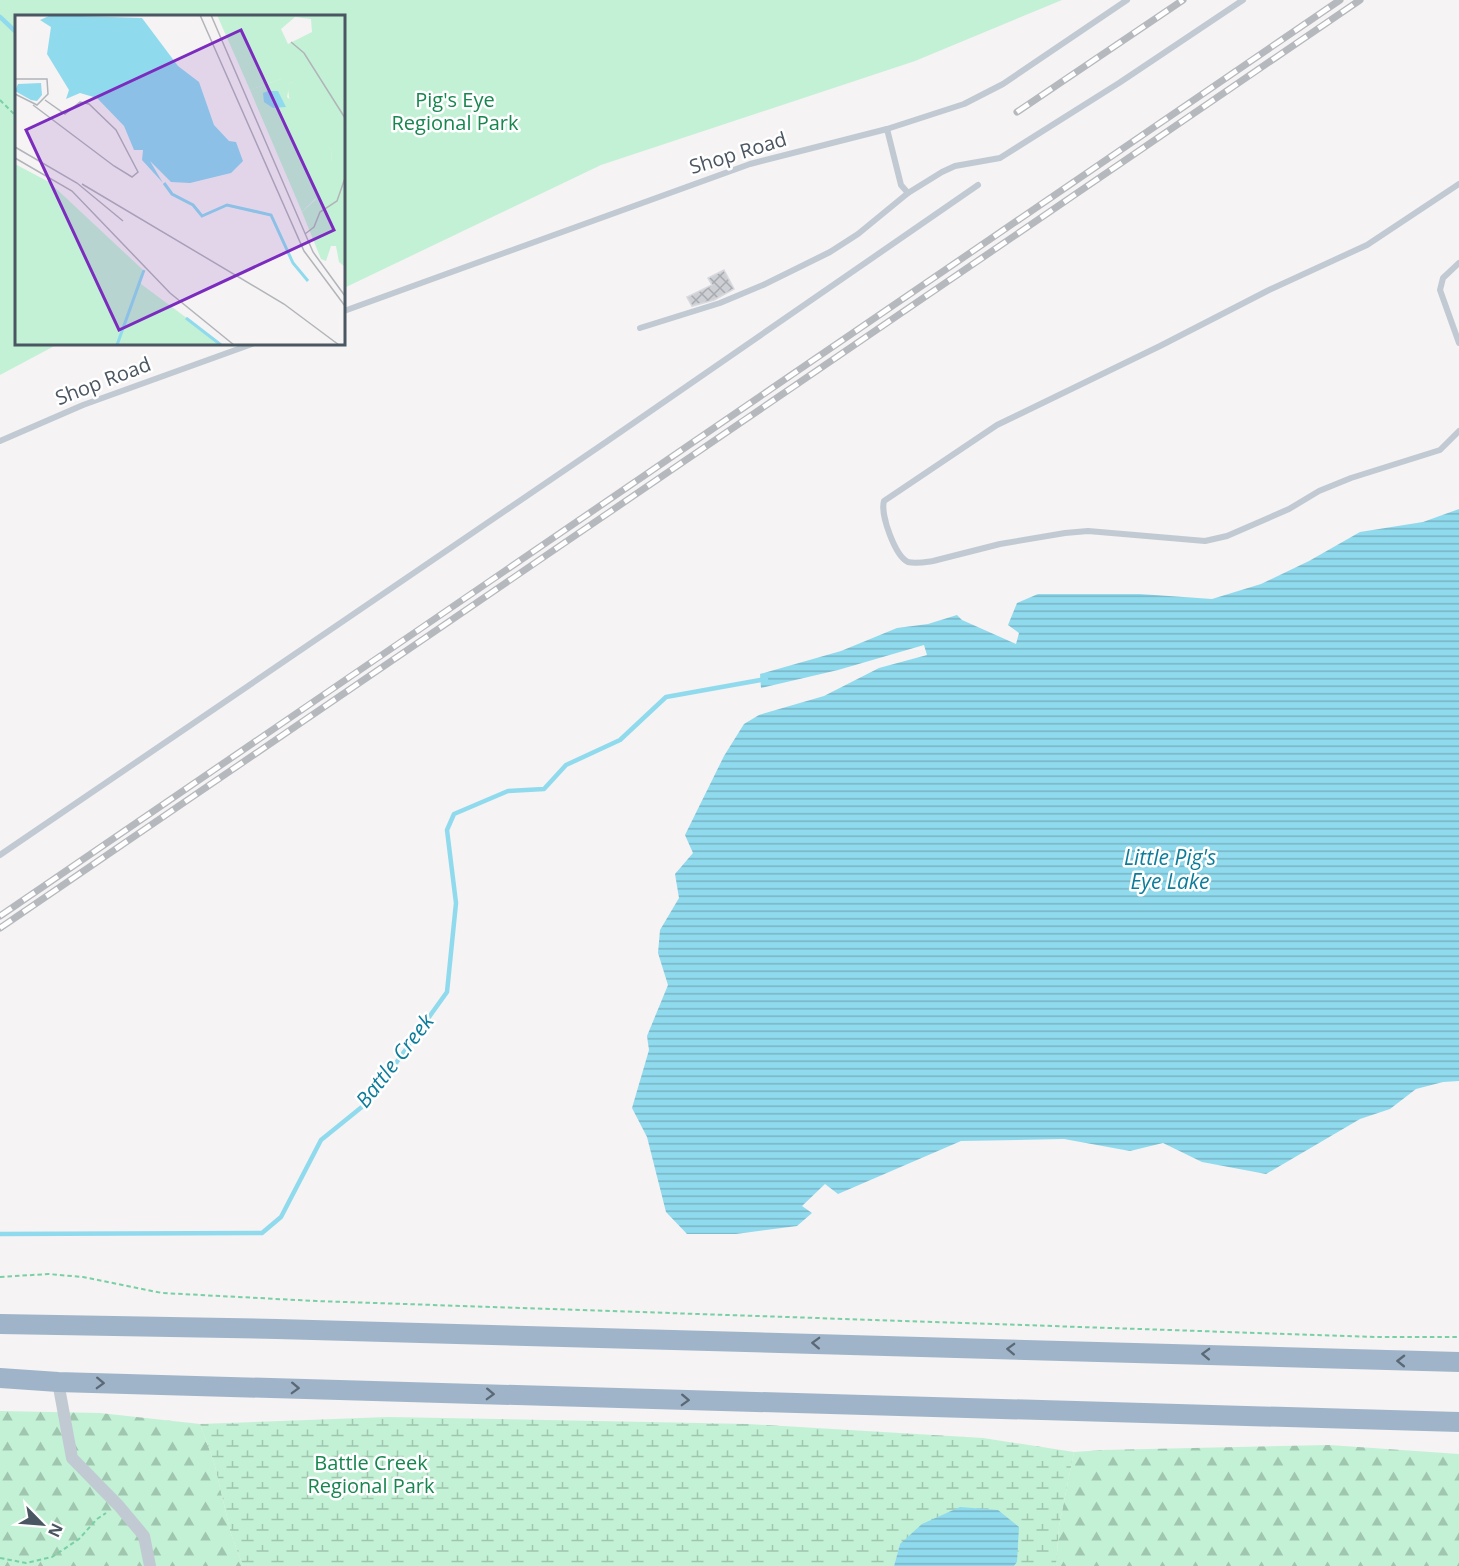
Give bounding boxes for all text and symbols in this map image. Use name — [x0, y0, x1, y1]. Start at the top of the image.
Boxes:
inset map — [15, 15, 345, 345]
park label: Pig's Eye Regional Park — [392, 86, 519, 136]
street label: Shop Road — [686, 125, 790, 180]
street label: Shop Road — [51, 350, 155, 411]
water label: Little Pig's Eye Lake — [1124, 843, 1216, 895]
water label: Battle Creek — [349, 1007, 440, 1113]
one-way arrow — [811, 1337, 820, 1350]
one-way arrow — [1006, 1342, 1015, 1355]
one-way arrow — [1201, 1348, 1210, 1361]
one-way arrow — [1396, 1354, 1405, 1367]
one-way arrow — [96, 1376, 105, 1389]
one-way arrow — [291, 1382, 300, 1395]
one-way arrow — [486, 1388, 495, 1400]
one-way arrow — [681, 1393, 690, 1406]
park label: Battle Creek Regional Park — [308, 1449, 435, 1499]
north arrow — [12, 1494, 72, 1554]
text: N — [43, 1520, 68, 1541]

